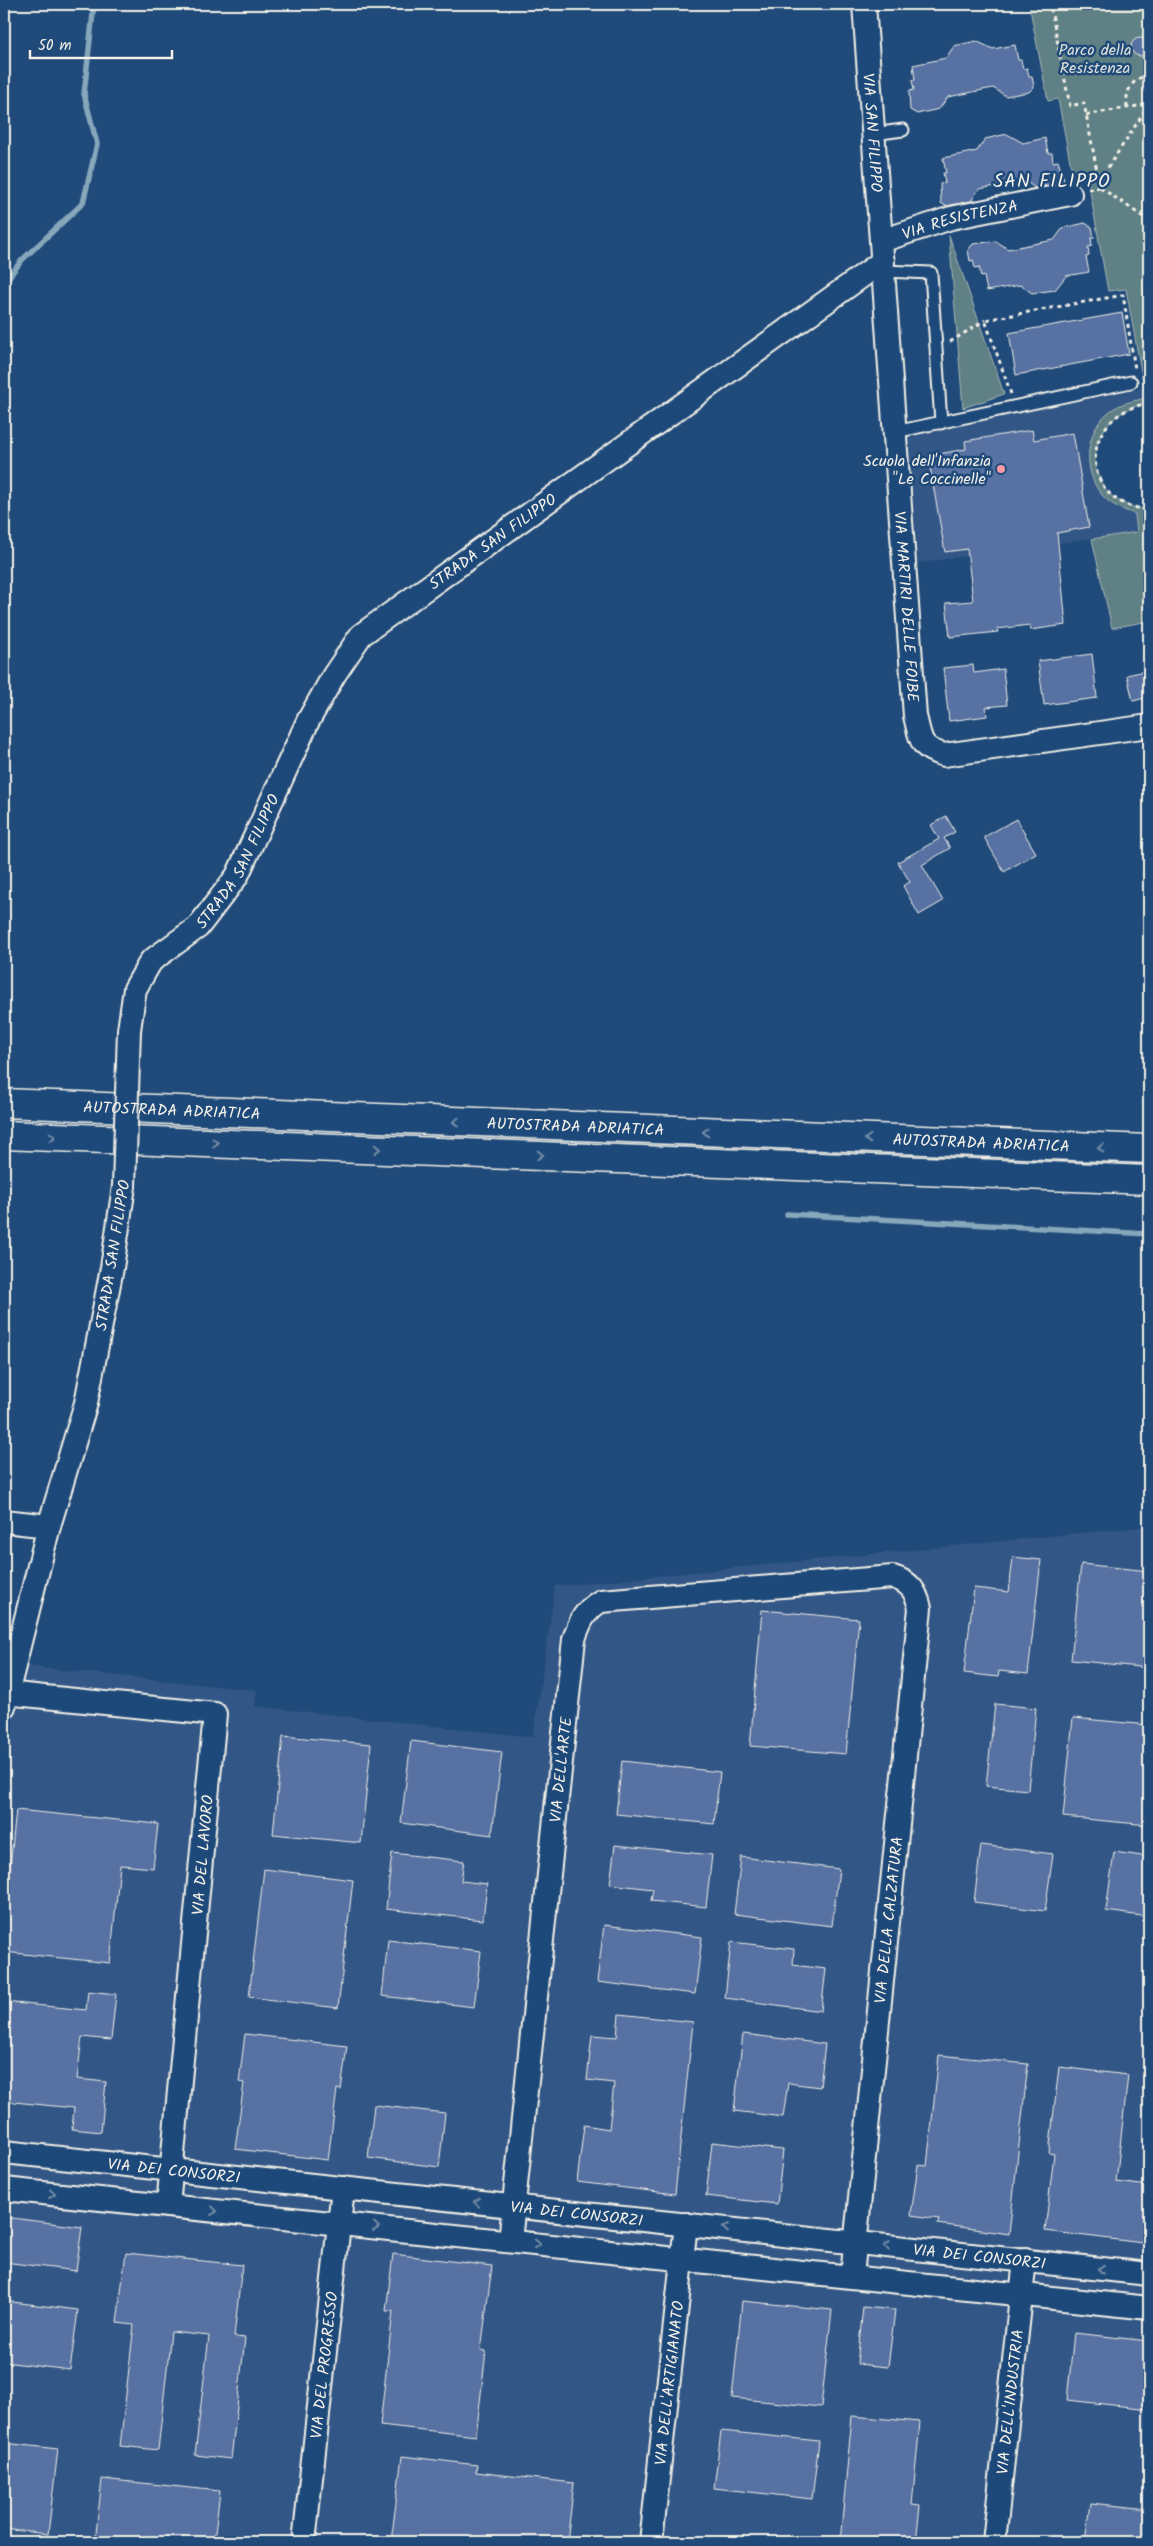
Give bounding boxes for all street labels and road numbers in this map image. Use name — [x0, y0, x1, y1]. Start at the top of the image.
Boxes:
street label: VIA SAN FILIPPO — [855, 72, 888, 193]
street label: VIA RESISTENZA — [899, 194, 1020, 247]
street label: STRADA SAN FILIPPO — [424, 487, 563, 597]
street label: VIA MARTIRI DELLE FOIBE — [886, 510, 925, 704]
street label: STRADA SAN FILIPPO — [190, 790, 287, 935]
street label: AUTOSTRADA ADRIATICA — [83, 1095, 261, 1127]
street label: AUTOSTRADA ADRIATICA — [486, 1111, 665, 1144]
street label: AUTOSTRADA ADRIATICA — [892, 1128, 1071, 1160]
street label: STRADA SAN FILIPPO — [89, 1178, 138, 1332]
street label: VIA DELL'ARTE — [544, 1715, 580, 1824]
street label: VIA DEL LAVORO — [186, 1794, 221, 1916]
street label: VIA DELLA CALZATURA — [868, 1835, 911, 2005]
street label: VIA DEI CONSORZI — [106, 2152, 242, 2191]
street label: VIA DEI CONSORZI — [509, 2195, 644, 2234]
street label: VIA DEI CONSORZI — [912, 2238, 1047, 2277]
street label: VIA DEL PROGRESSO — [304, 2290, 346, 2440]
street label: VIA DELL'ARTIGIANATO — [649, 2299, 691, 2467]
street label: VIA DELL'INDUSTRIA — [990, 2328, 1031, 2476]

